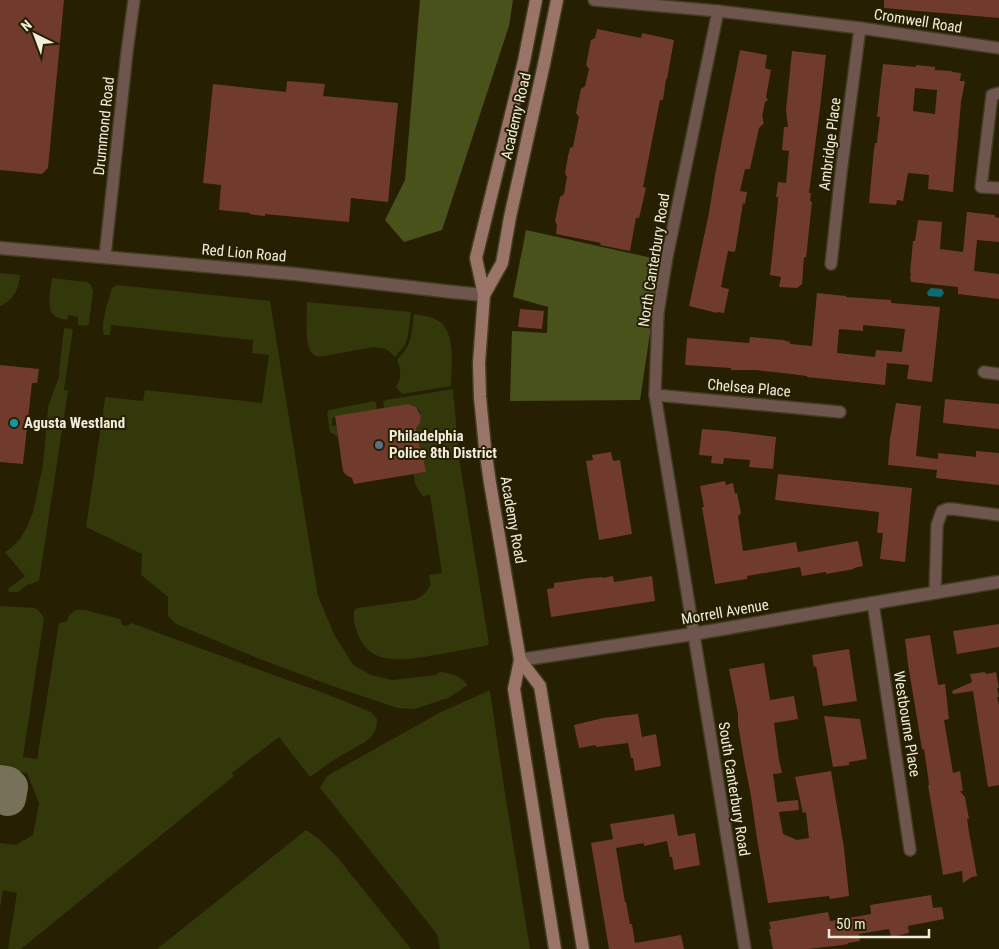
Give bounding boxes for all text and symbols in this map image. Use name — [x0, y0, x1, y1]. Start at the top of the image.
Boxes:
street label: Cromwell Road — [873, 5, 963, 37]
north arrow — [10, 10, 60, 60]
text: N — [18, 17, 35, 34]
street label: Academy Road — [497, 71, 535, 161]
street label: Drummond Road — [90, 76, 118, 176]
street label: Ambridge Place — [815, 96, 845, 192]
street label: North Canterbury Road — [635, 192, 673, 328]
street label: Red Lion Road — [201, 240, 287, 266]
street label: Chelsea Place — [707, 375, 791, 401]
place label: Agusta Westland — [24, 414, 125, 432]
marker: Agusta Westland — [8, 417, 20, 429]
place label: Philadelphia Police 8th District — [389, 427, 497, 462]
marker: Philadelphia Police 8th District — [373, 439, 385, 451]
street label: Academy Road — [496, 475, 530, 565]
street label: Morrell Avenue — [680, 595, 770, 629]
street label: Westbourne Place — [890, 670, 924, 778]
street label: South Canterbury Road — [714, 721, 754, 857]
scale bar — [829, 906, 929, 938]
text: 50 m — [836, 915, 866, 933]

